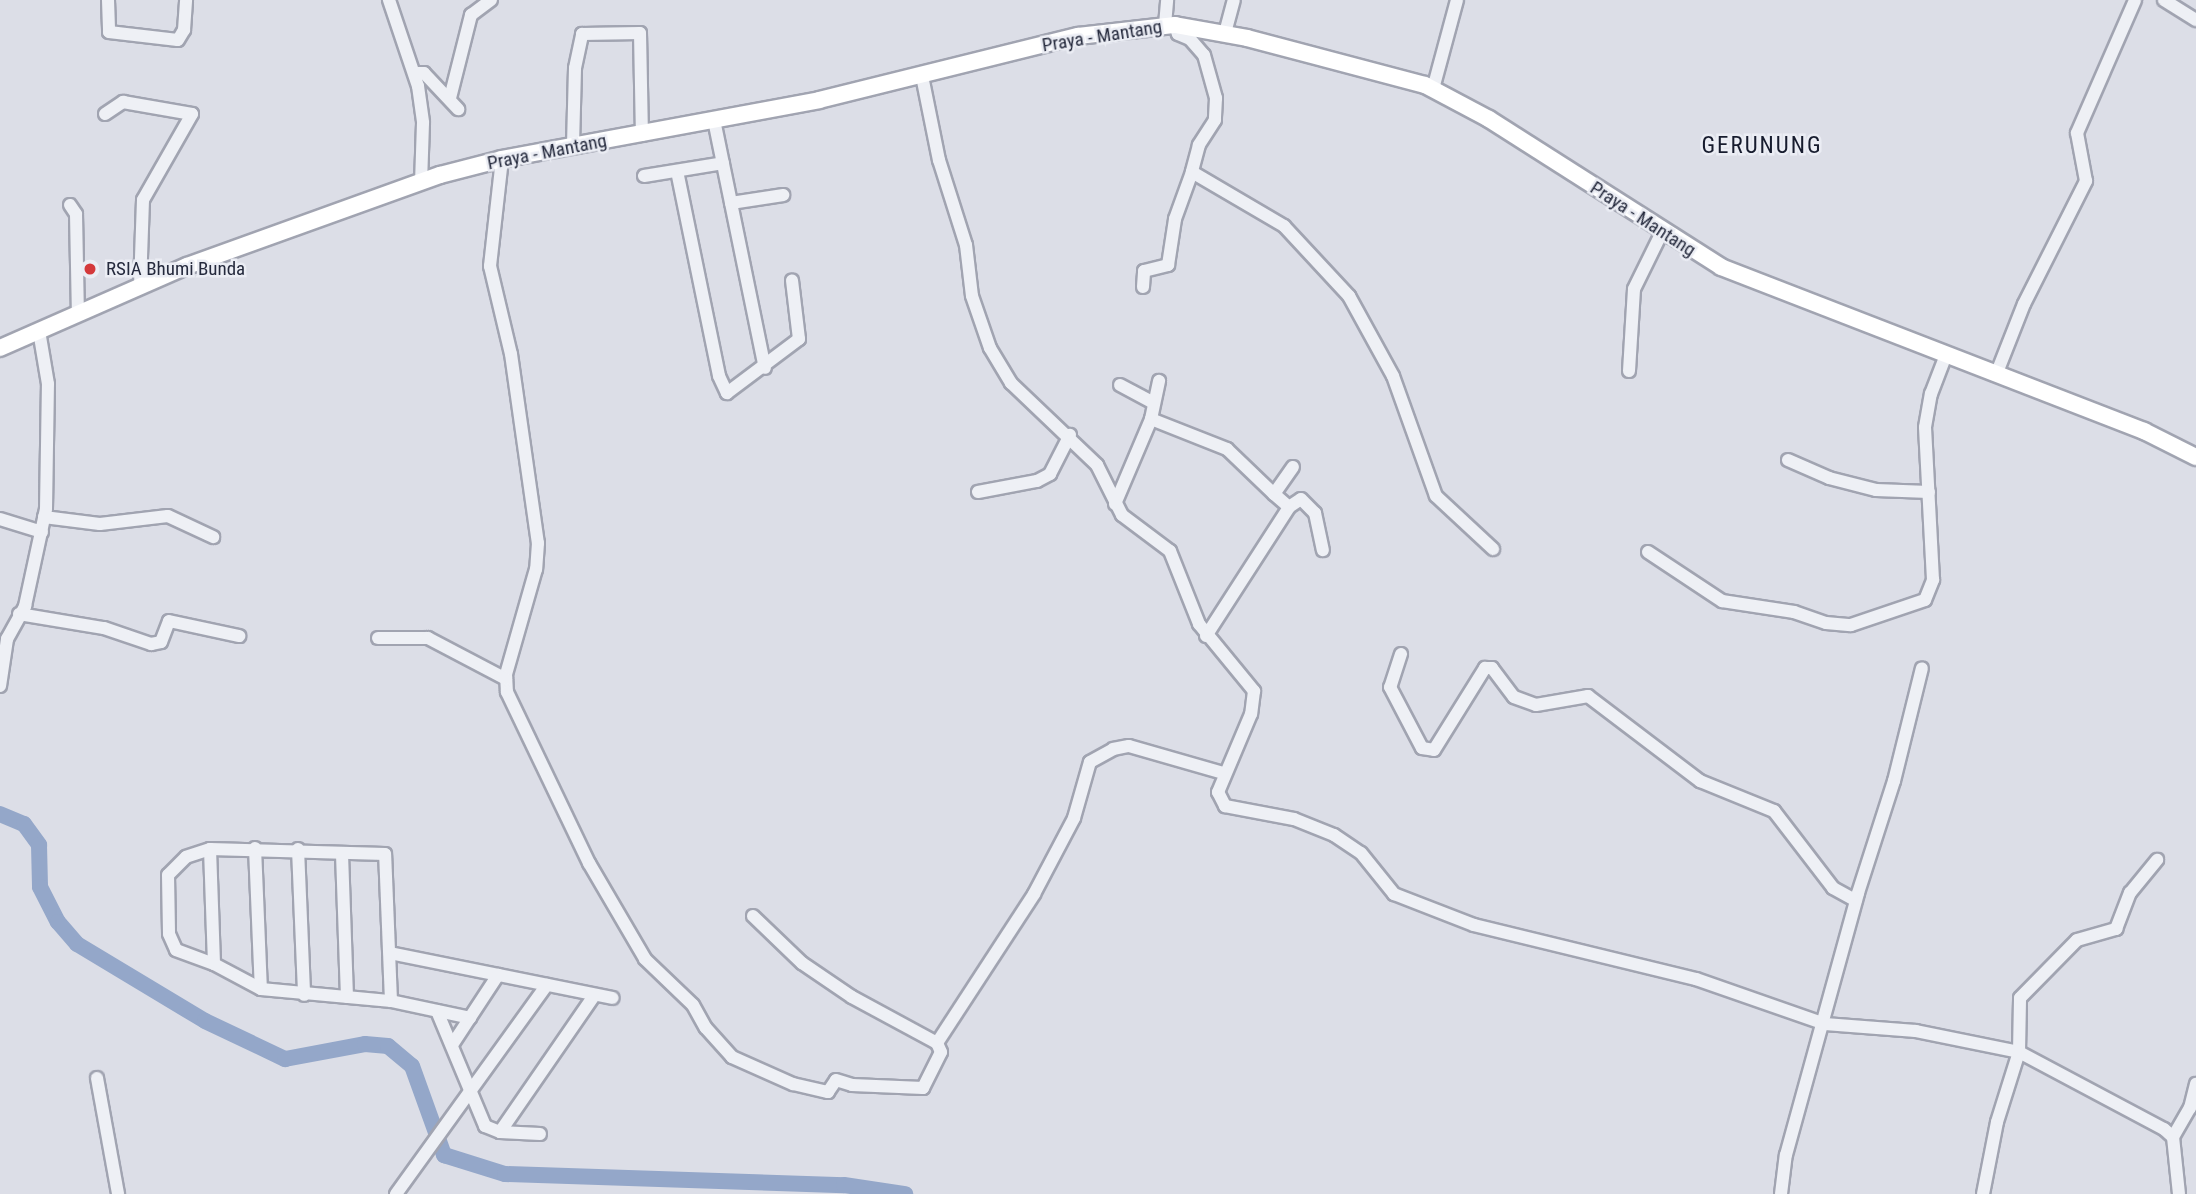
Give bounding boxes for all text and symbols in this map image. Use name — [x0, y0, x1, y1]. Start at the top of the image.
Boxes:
street label: Praya - Mantang — [1040, 15, 1164, 57]
street label: Praya - Mantang — [485, 129, 609, 175]
district label: GERUNUNG — [1702, 132, 1822, 160]
street label: Praya - Mantang — [1586, 176, 1700, 262]
place label: RSIA Bhumi Bunda — [106, 258, 245, 280]
marker: RSIA Bhumi Bunda — [80, 259, 100, 279]

